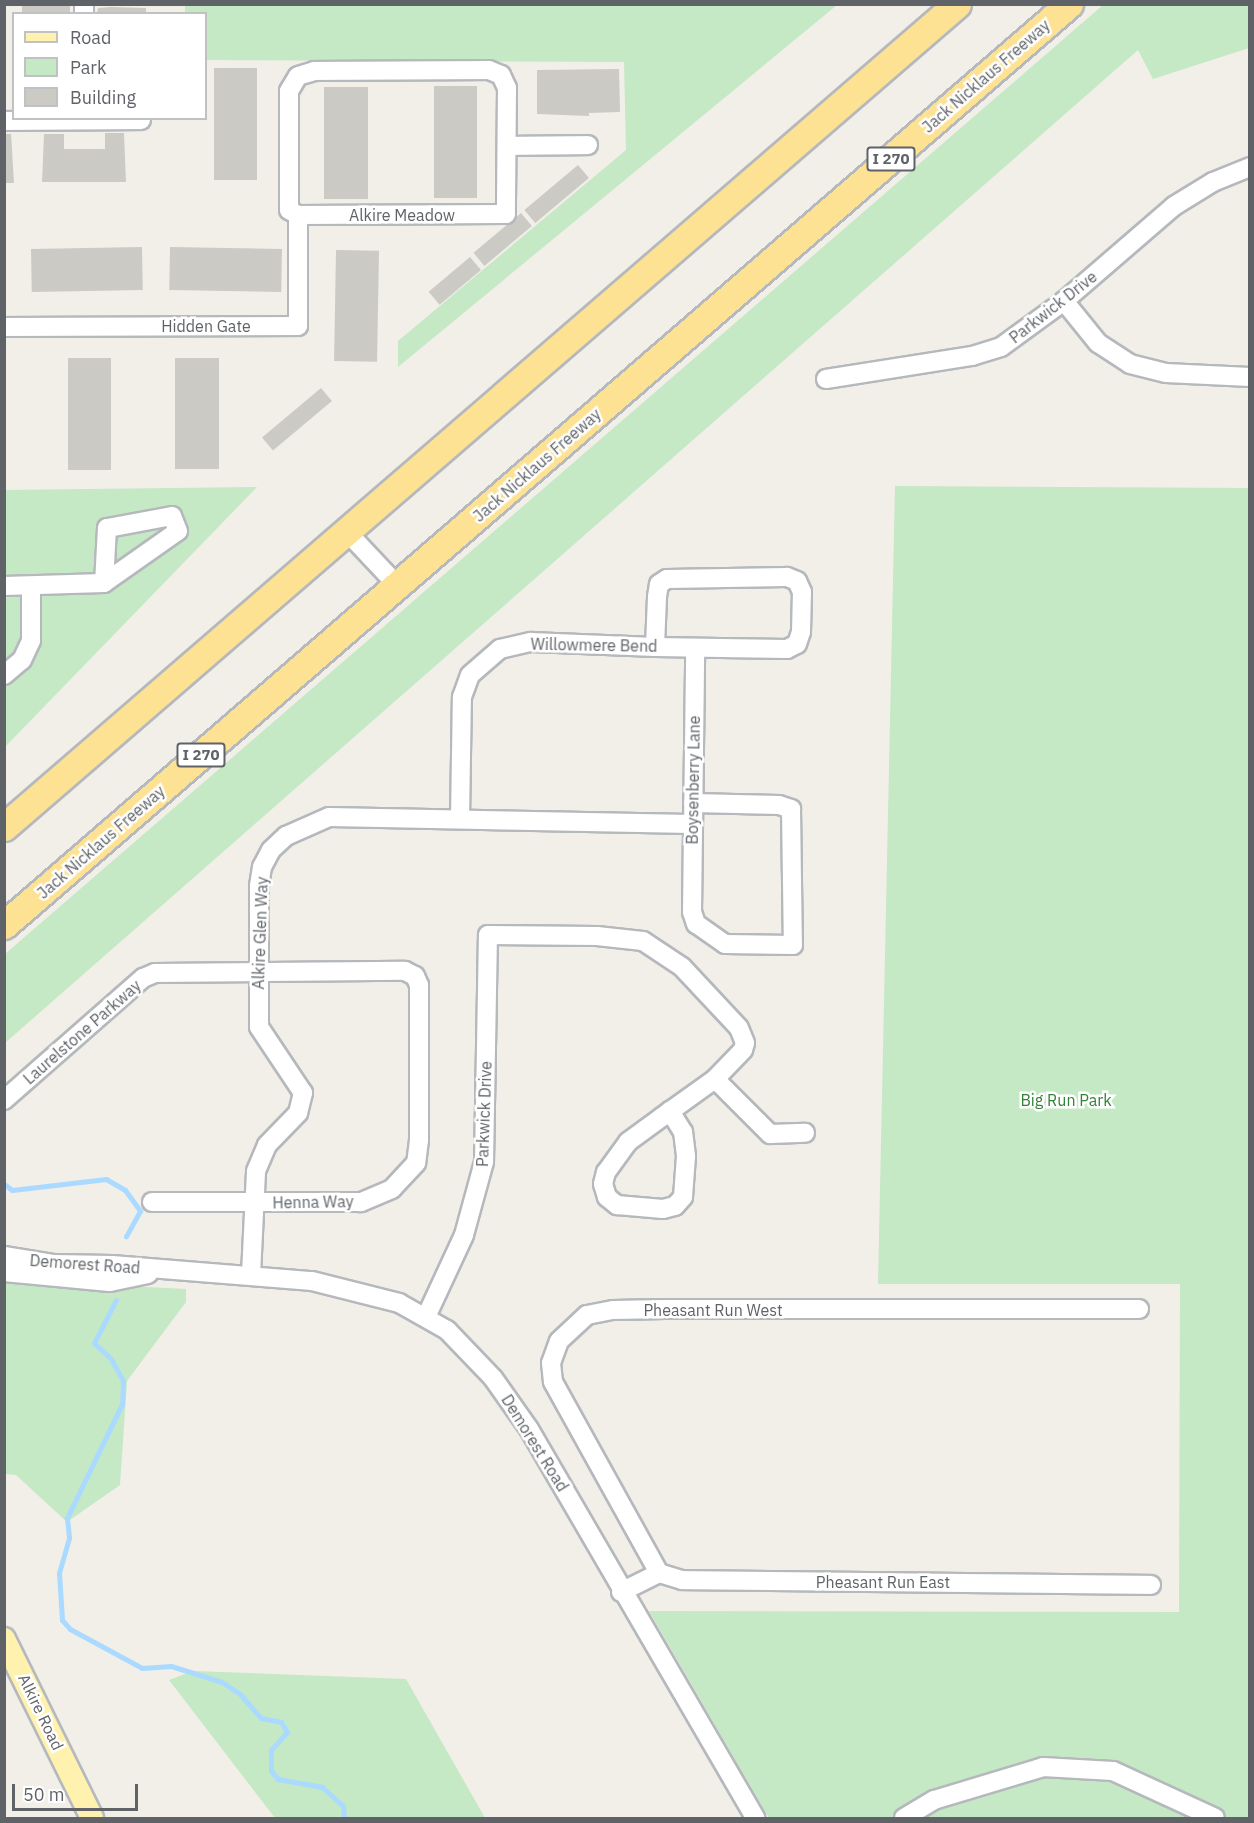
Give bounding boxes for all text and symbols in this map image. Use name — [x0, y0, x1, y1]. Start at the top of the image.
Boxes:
legend — [12, 12, 207, 120]
street label: Jack Nicklaus Freeway — [918, 15, 1054, 137]
text: Road — [70, 26, 111, 49]
text: Park — [70, 56, 106, 79]
text: Building — [70, 86, 136, 109]
road number: I 270 — [866, 147, 916, 171]
street label: Alkire Meadow — [349, 205, 455, 225]
street label: Parkwick Drive — [1005, 267, 1101, 347]
street label: Hidden Gate — [161, 316, 251, 336]
street label: Jack Nicklaus Freeway — [469, 404, 605, 526]
street label: Willowmere Bend — [530, 634, 658, 656]
street label: Boysenberry Lane — [682, 715, 704, 845]
road number: I 270 — [176, 743, 226, 767]
street label: Jack Nicklaus Freeway — [33, 781, 169, 903]
street label: Alkire Glen Way — [248, 876, 272, 990]
street label: Laurelstone Parkway — [19, 976, 145, 1088]
street label: Parkwick Drive — [473, 1061, 495, 1167]
park label: Big Run Park — [1020, 1090, 1112, 1110]
street label: Henna Way — [272, 1192, 354, 1212]
street label: Demorest Road — [29, 1251, 141, 1277]
street label: Pheasant Run West — [643, 1300, 783, 1320]
street label: Demorest Road — [497, 1391, 573, 1495]
street label: Pheasant Run East — [816, 1572, 950, 1592]
street label: Alkire Road — [14, 1671, 68, 1753]
scale bar — [15, 1772, 141, 1810]
text: 50 m — [23, 1783, 65, 1806]

